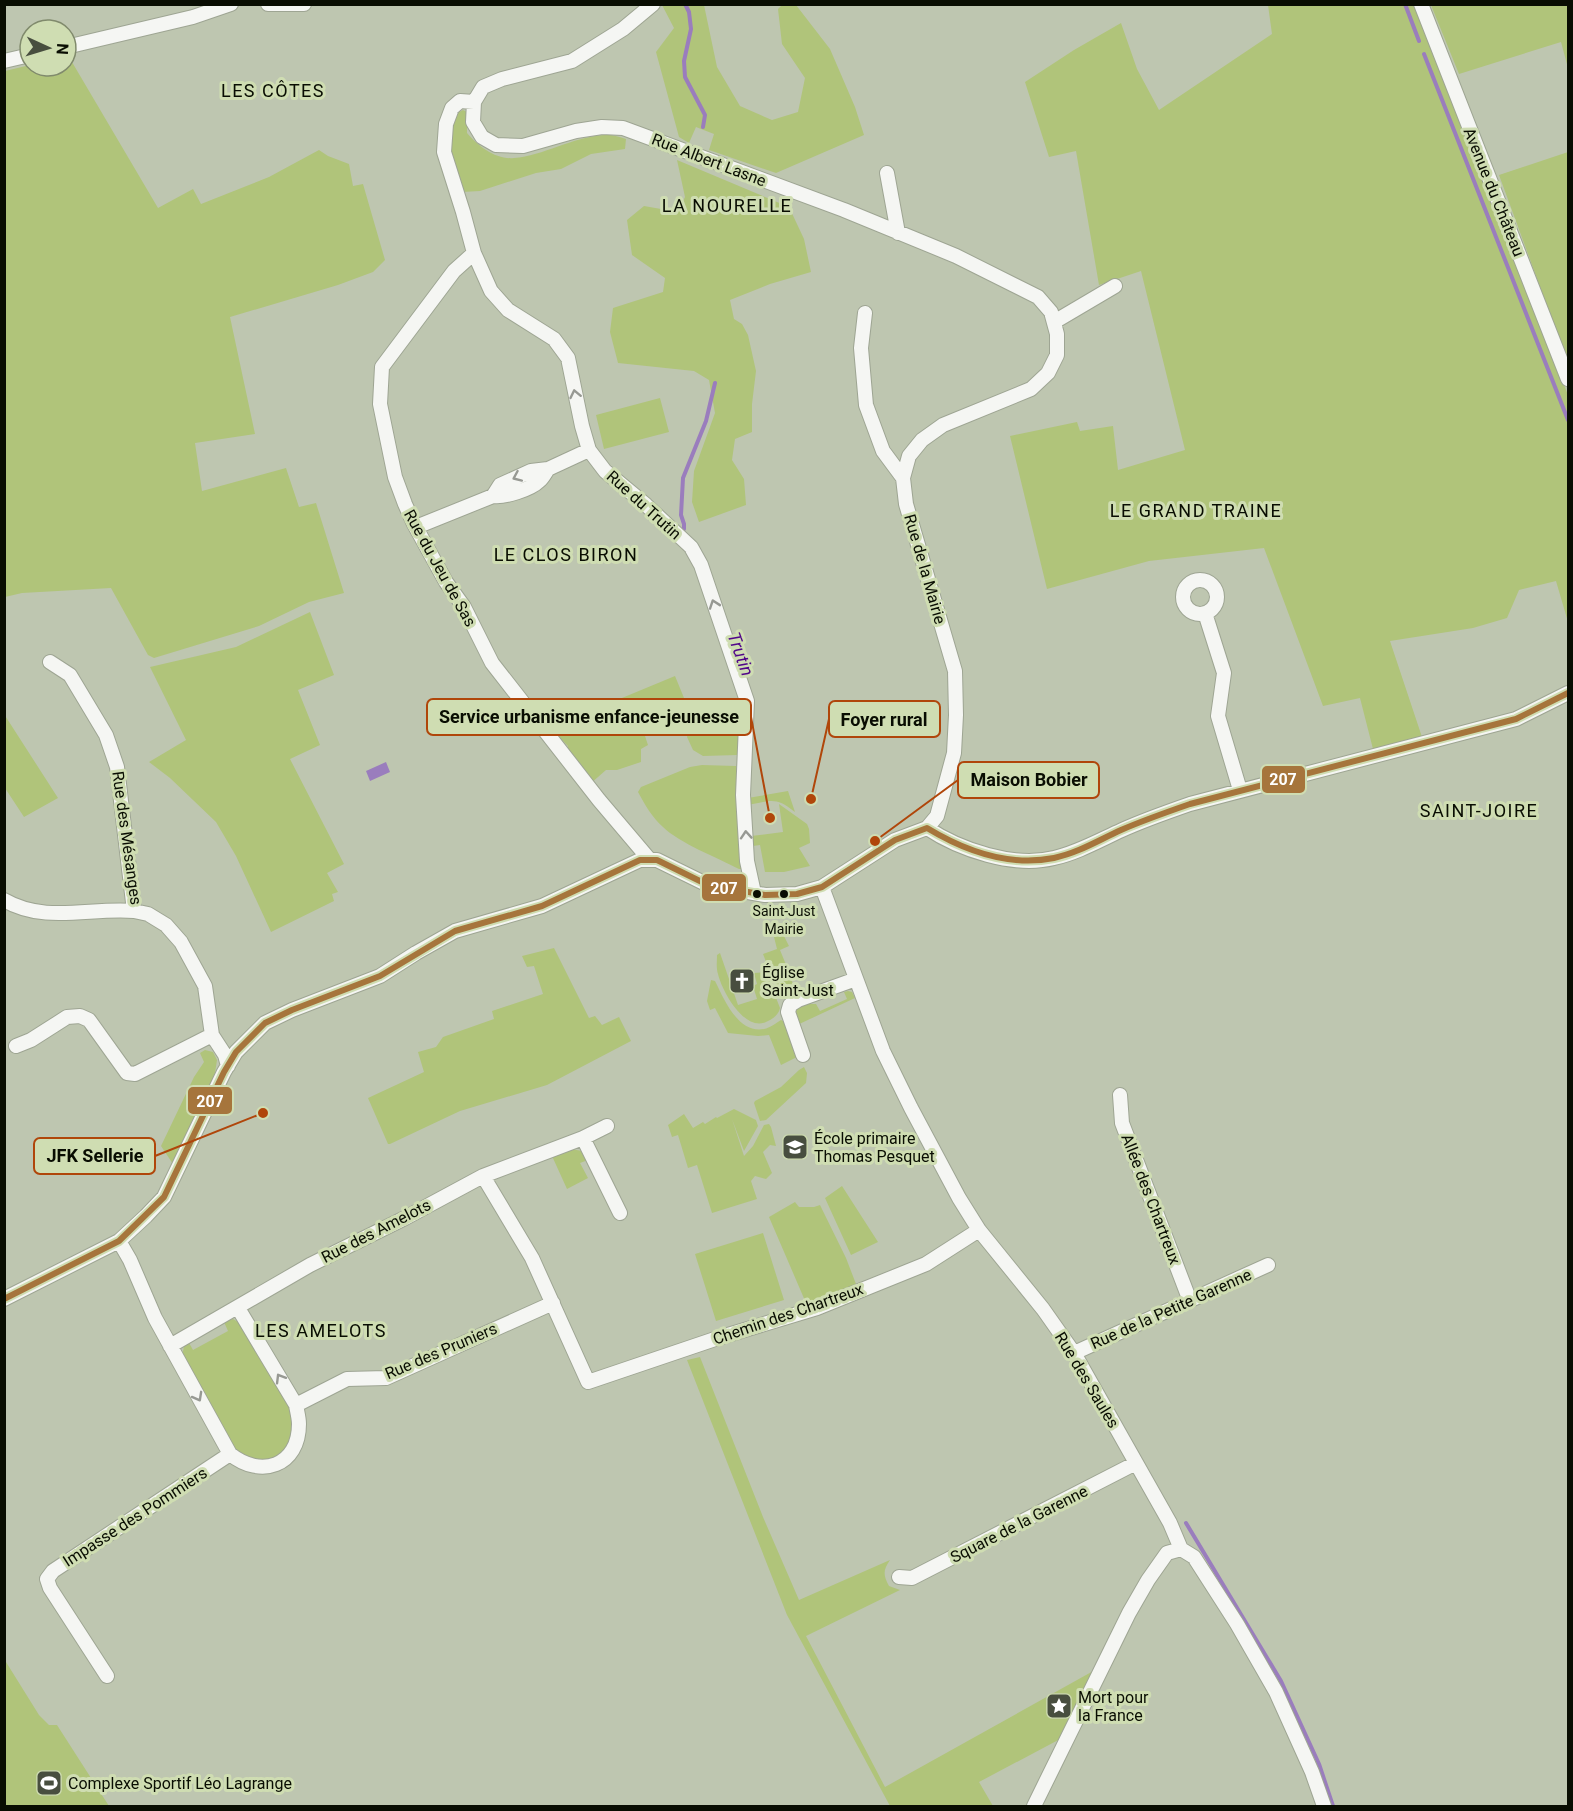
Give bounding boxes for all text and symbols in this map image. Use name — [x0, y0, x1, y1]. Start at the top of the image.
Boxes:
north arrow — [18, 18, 78, 78]
text: N — [53, 43, 72, 55]
district label: LES CÔTES — [221, 80, 325, 101]
street label: Avenue du Château — [1459, 125, 1529, 259]
street label: Rue Albert Lasne — [649, 129, 769, 191]
district label: LA NOURELLE — [662, 195, 792, 216]
one-way arrow — [570, 389, 583, 399]
street label: Rue du Trutin — [603, 467, 685, 543]
one-way arrow — [513, 469, 524, 481]
district label: LE GRAND TRAINE — [1110, 500, 1282, 521]
street label: Rue du Jeu de Sas — [400, 506, 480, 630]
street label: Rue de la Mairie — [900, 512, 950, 626]
district label: LE CLOS BIRON — [494, 544, 638, 565]
one-way arrow — [709, 599, 721, 610]
water label: Trutin — [723, 629, 759, 679]
callout: Service urbanisme enfance-jeunesse — [427, 699, 751, 735]
callout: Foyer rural — [829, 701, 940, 737]
text: Service urbanisme enfance-jeunesse — [439, 706, 739, 727]
text: Foyer rural — [841, 709, 927, 730]
callout: Maison Bobier — [958, 762, 1099, 798]
line badge: 207 — [1261, 765, 1306, 794]
text: Maison Bobier — [971, 769, 1088, 790]
street label: Rue des Mésanges — [108, 770, 146, 906]
text: 207 — [1269, 770, 1297, 789]
district label: SAINT-JOIRE — [1420, 800, 1538, 821]
one-way arrow — [739, 831, 752, 840]
line badge: 207 — [701, 873, 747, 902]
text: 207 — [710, 879, 738, 898]
unlabelled marker — [751, 888, 763, 900]
marker: Saint-Just Mairie — [778, 888, 790, 900]
place label: Saint-Just Mairie — [753, 903, 816, 937]
place label: Église Saint-Just — [762, 963, 834, 1000]
church icon: Église Saint-Just — [727, 966, 757, 996]
line badge: 207 — [187, 1086, 233, 1115]
text: 207 — [196, 1092, 224, 1111]
place label: École primaire Thomas Pesquet — [814, 1129, 935, 1166]
street label: Allée des Chartreux — [1117, 1131, 1185, 1267]
school or university icon: École primaire Thomas Pesquet — [780, 1132, 810, 1162]
callout: JFK Sellerie — [34, 1138, 155, 1174]
text: JFK Sellerie — [47, 1145, 144, 1166]
street label: Rue des Amelots — [318, 1195, 434, 1267]
street label: Rue de la Petite Garenne — [1088, 1265, 1254, 1353]
street label: Chemin des Chartreux — [710, 1279, 866, 1349]
street label: Rue des Pruniers — [382, 1319, 500, 1383]
district label: LES AMELOTS — [255, 1320, 387, 1341]
street label: Rue des Saules — [1051, 1329, 1123, 1431]
one-way arrow — [276, 1374, 287, 1384]
one-way arrow — [191, 1391, 202, 1401]
street label: Impasse des Pommiers — [59, 1463, 211, 1571]
street label: Square de la Garenne — [947, 1481, 1091, 1567]
place label: Mort pour la France — [1078, 1688, 1149, 1725]
place icon: Mort pour la France — [1044, 1691, 1074, 1721]
sports icon: Complexe Sportif Léo Lagrange — [34, 1768, 64, 1798]
place label: Complexe Sportif Léo Lagrange — [68, 1774, 292, 1793]

